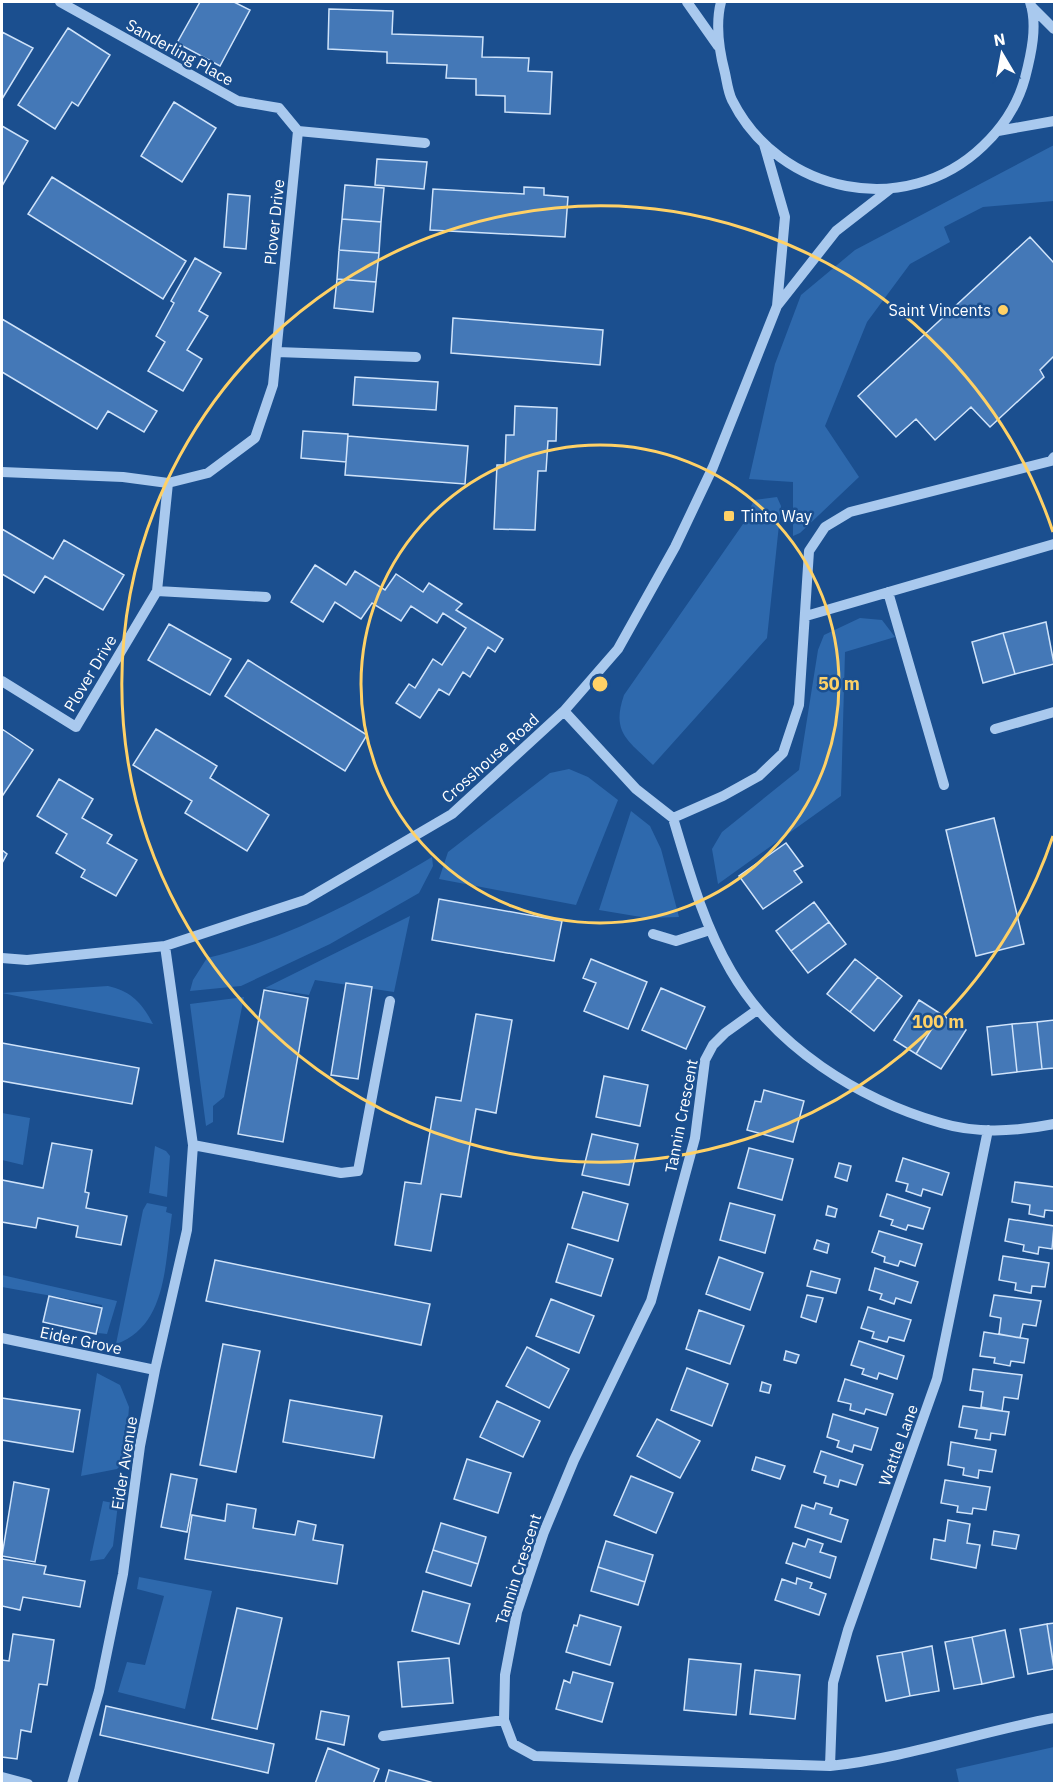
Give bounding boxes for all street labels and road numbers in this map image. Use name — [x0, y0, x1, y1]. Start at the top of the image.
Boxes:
street label: Sanderling Place — [123, 14, 237, 90]
street label: Plover Drive — [260, 178, 288, 266]
street label: Plover Drive — [59, 631, 121, 715]
street label: Crosshouse Road — [437, 709, 543, 807]
street label: Tannin Crescent — [660, 1057, 702, 1175]
street label: Eider Grove — [38, 1322, 124, 1358]
street label: Wattle Lane — [874, 1401, 922, 1488]
street label: Eider Avenue — [107, 1415, 141, 1511]
street label: Tannin Crescent — [491, 1511, 545, 1627]

